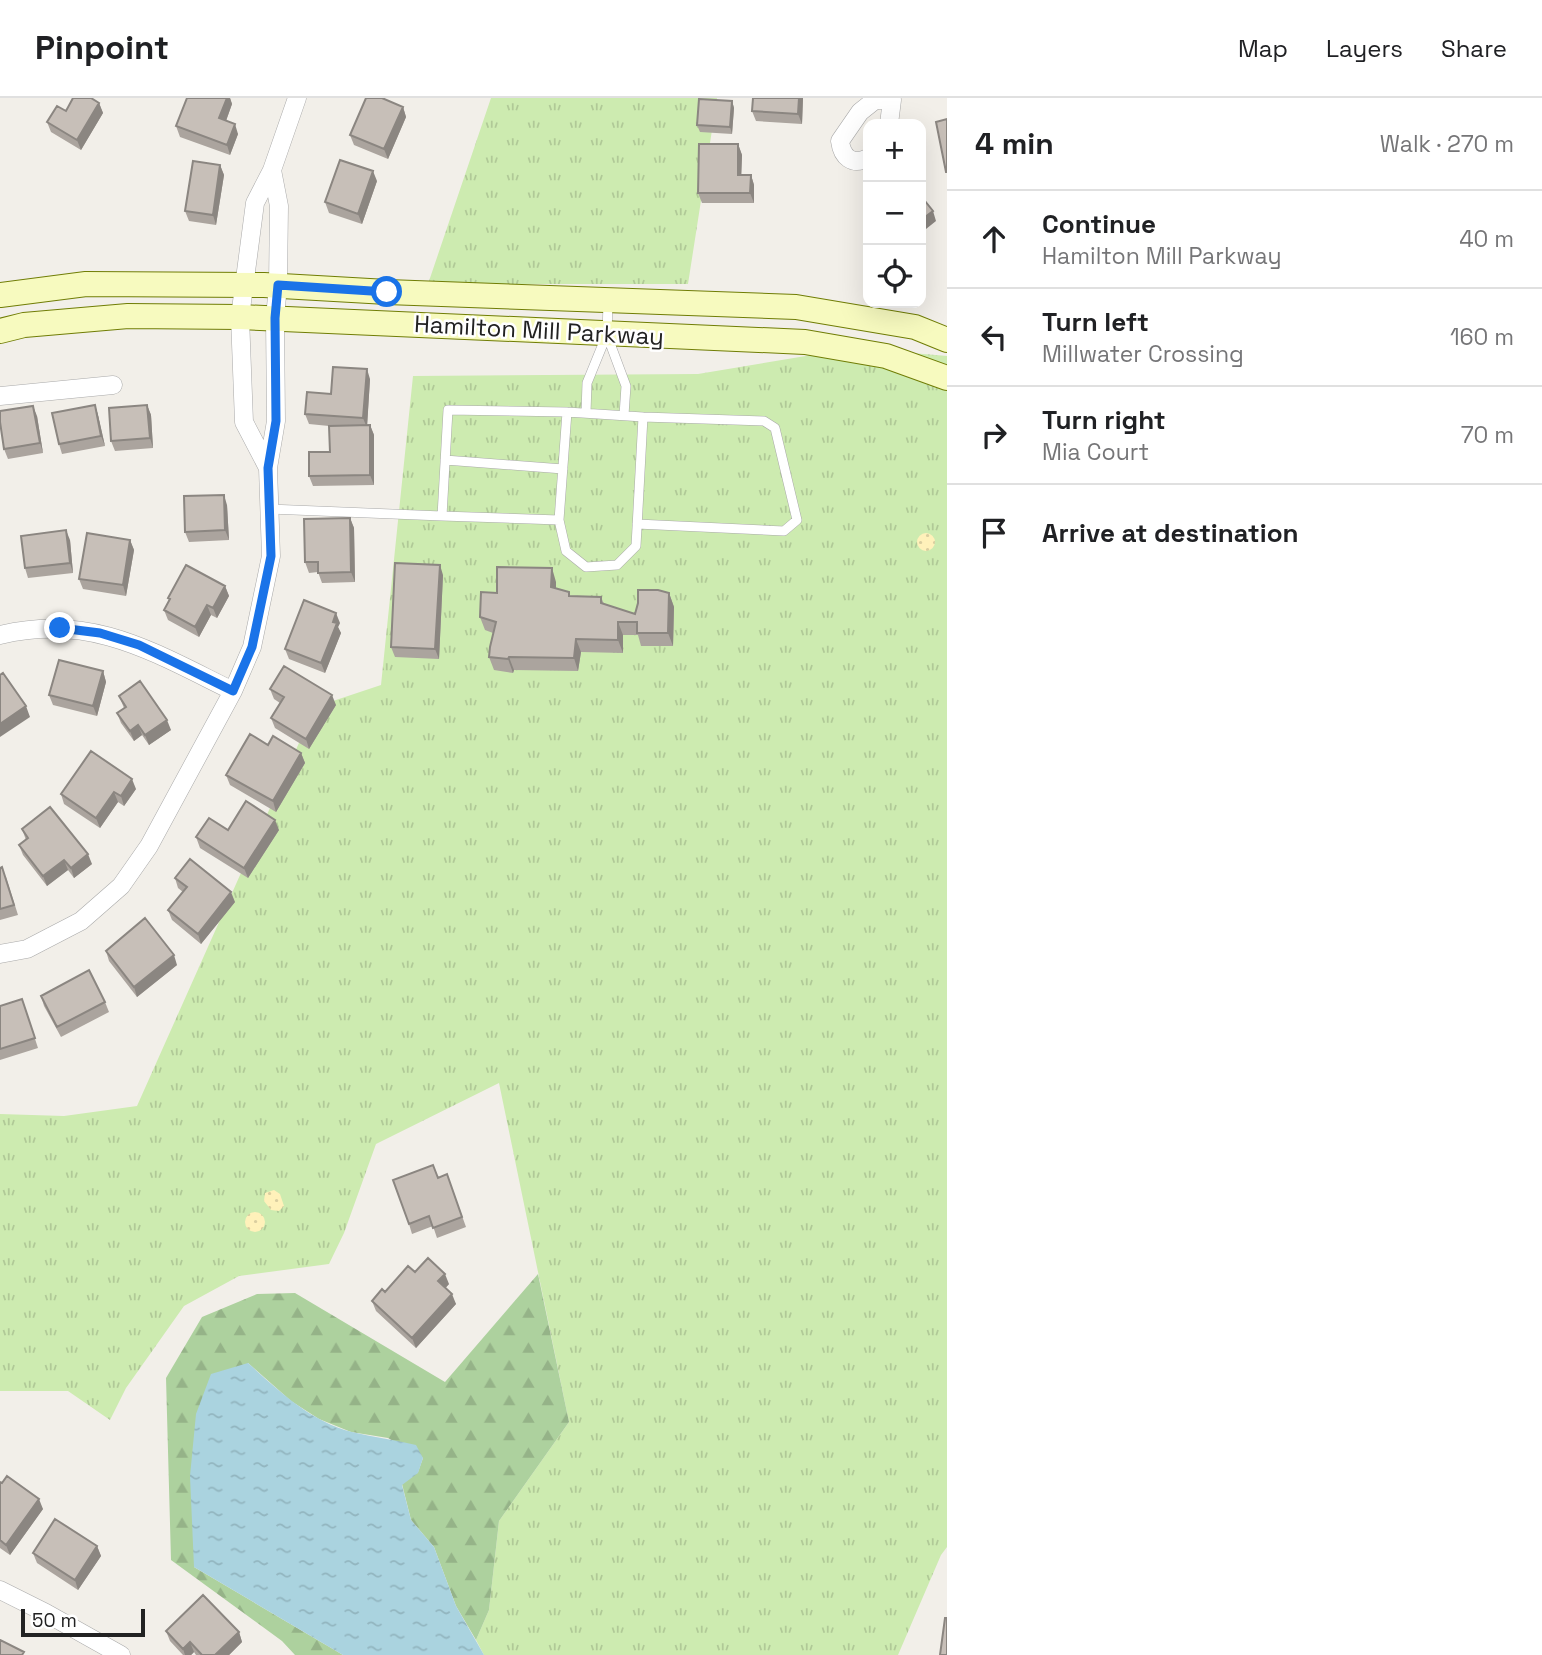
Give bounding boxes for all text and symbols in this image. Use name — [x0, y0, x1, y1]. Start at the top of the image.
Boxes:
text: Pinpoint — [35, 27, 169, 69]
text: Map — [1238, 33, 1288, 64]
text: Layers — [1326, 33, 1403, 64]
text: Share — [1441, 33, 1507, 64]
map controls — [863, 119, 926, 308]
button: + — [863, 119, 926, 182]
text: 4 min — [975, 124, 1054, 163]
text: Walk · 270 m — [1380, 129, 1514, 159]
button: − — [863, 182, 926, 245]
text: Continue — [1042, 207, 1156, 241]
icon: ahead — [975, 220, 1013, 258]
text: 40 m — [1459, 224, 1514, 254]
text: Hamilton Mill Parkway — [1042, 241, 1282, 271]
button: locate — [863, 245, 926, 308]
route start — [371, 276, 402, 307]
text: Turn left — [1042, 305, 1149, 339]
street label: Hamilton Mill Parkway — [413, 308, 665, 352]
icon: left — [975, 318, 1013, 356]
text: 160 m — [1450, 322, 1514, 352]
text: Millwater Crossing — [1042, 339, 1244, 369]
text: Turn right — [1042, 403, 1166, 437]
icon: right — [975, 416, 1013, 454]
text: 70 m — [1461, 420, 1514, 450]
text: Mia Court — [1042, 437, 1149, 467]
icon: arrive — [975, 514, 1013, 552]
text: Arrive at destination — [1042, 516, 1299, 550]
route end — [44, 612, 75, 643]
scale bar — [21, 1606, 145, 1638]
text: 50 m — [32, 1608, 77, 1633]

